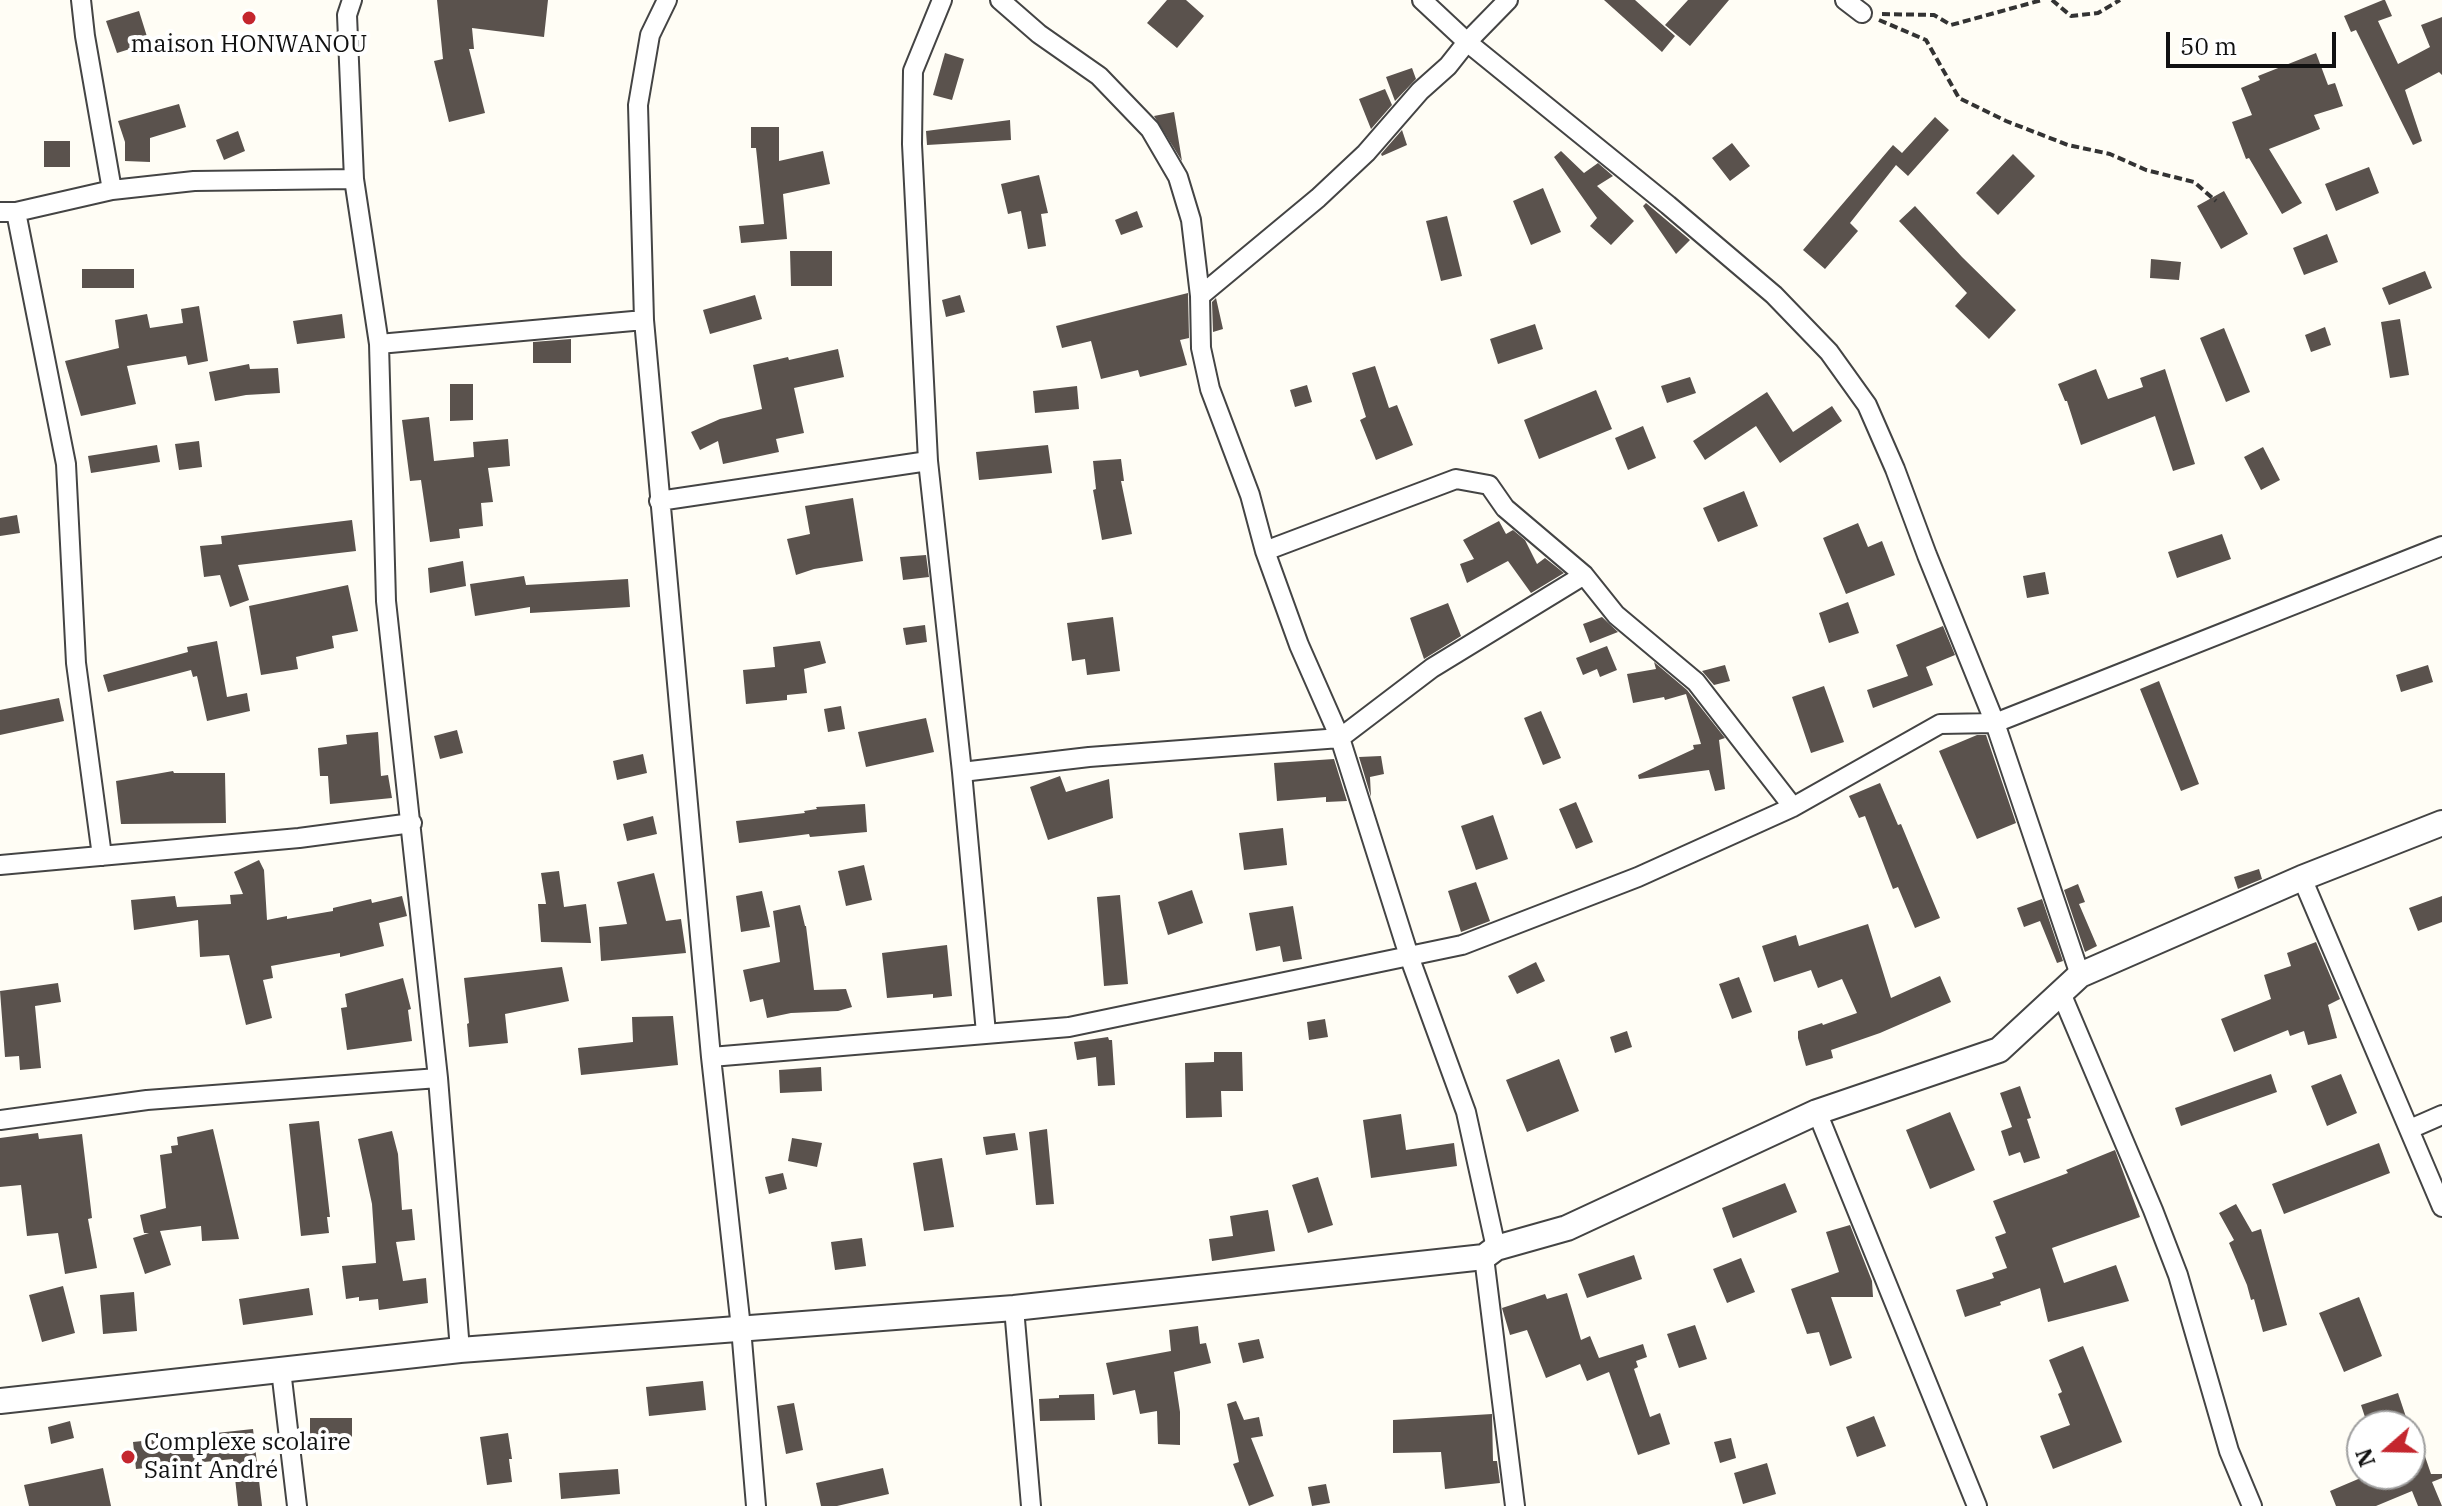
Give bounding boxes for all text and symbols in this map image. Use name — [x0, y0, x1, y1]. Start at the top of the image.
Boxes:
marker: maison HONWANOU — [240, 9, 258, 27]
scale bar — [2170, 16, 2340, 66]
text: 50 m — [2180, 30, 2237, 62]
place label: maison HONWANOU — [131, 31, 367, 59]
north arrow — [2346, 1410, 2426, 1490]
place label: Complexe scolaire Saint André — [144, 1429, 351, 1485]
text: N — [2348, 1445, 2381, 1471]
marker: Complexe scolaire Saint André — [119, 1448, 137, 1466]

